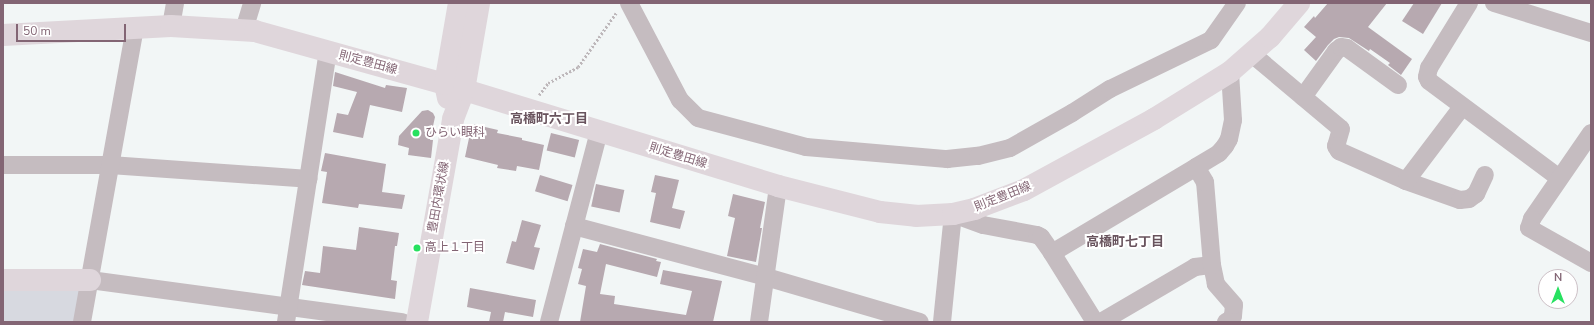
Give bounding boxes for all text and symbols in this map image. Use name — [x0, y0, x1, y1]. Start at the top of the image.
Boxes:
scale bar — [18, 16, 128, 42]
text: 50 m — [23, 23, 51, 39]
street label: 則定豊田線 — [337, 48, 399, 78]
district label: 高橋町六丁目 — [510, 111, 588, 127]
place label: ひらい眼科 — [425, 126, 485, 140]
marker: ひらい眼科 — [410, 127, 422, 139]
street label: 則定豊田線 — [647, 140, 709, 172]
street label: 豊田内環状線 — [426, 160, 452, 234]
street label: 則定豊田線 — [972, 179, 1034, 215]
district label: 高橋町七丁目 — [1086, 234, 1164, 250]
place label: 高上１丁目 — [425, 241, 485, 255]
marker: 高上１丁目 — [412, 243, 422, 253]
north arrow — [1538, 269, 1578, 309]
text: N — [1554, 270, 1562, 285]

